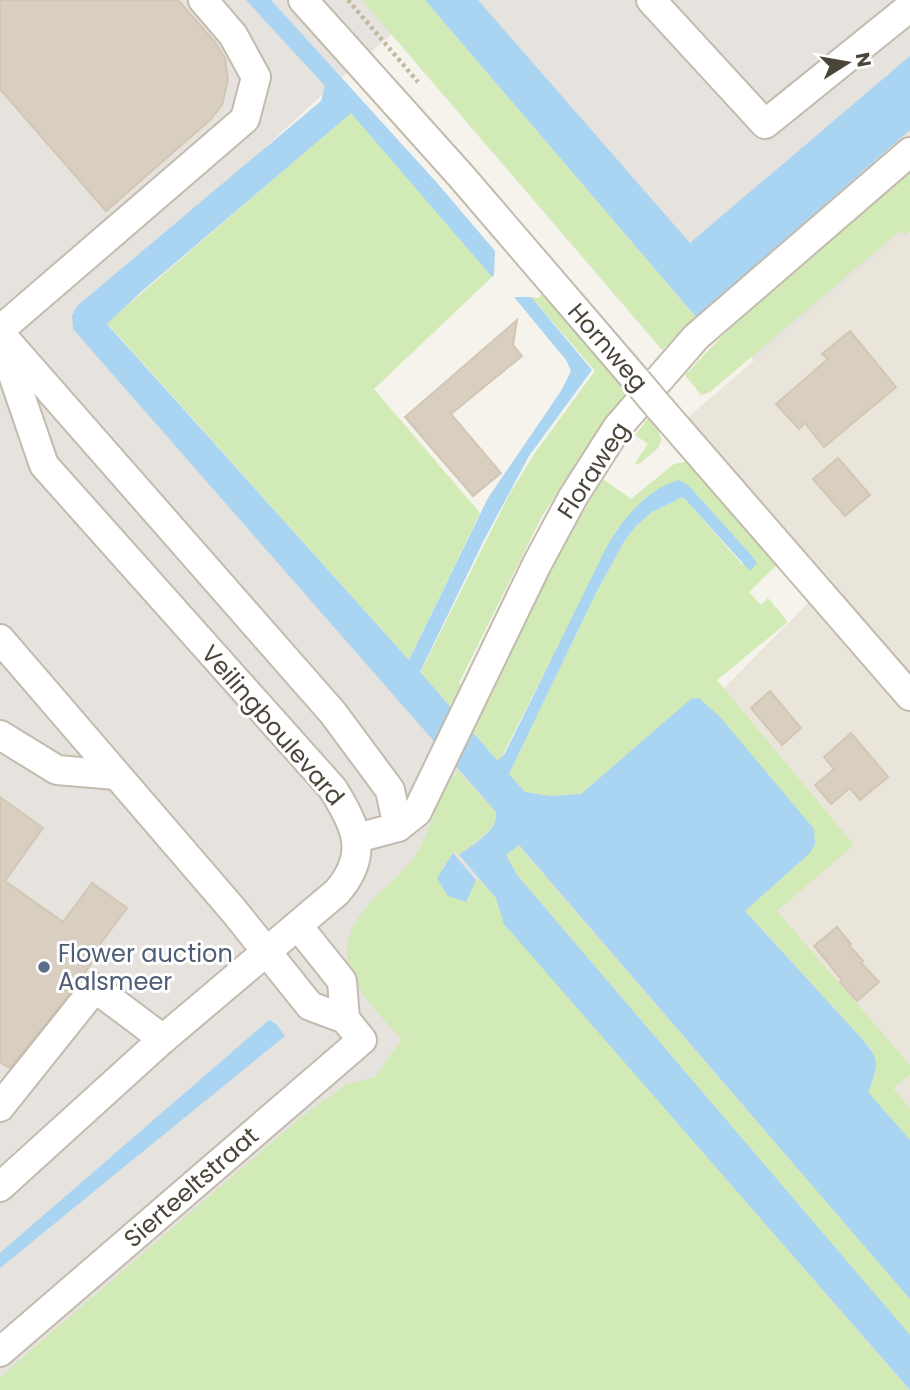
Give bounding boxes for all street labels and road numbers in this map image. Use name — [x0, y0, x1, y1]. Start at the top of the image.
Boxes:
street label: Hornweg — [560, 296, 656, 398]
street label: Floraweg — [549, 415, 637, 525]
street label: Veilingboulevard — [194, 638, 352, 812]
street label: Sierteeltstraat — [117, 1119, 265, 1255]

